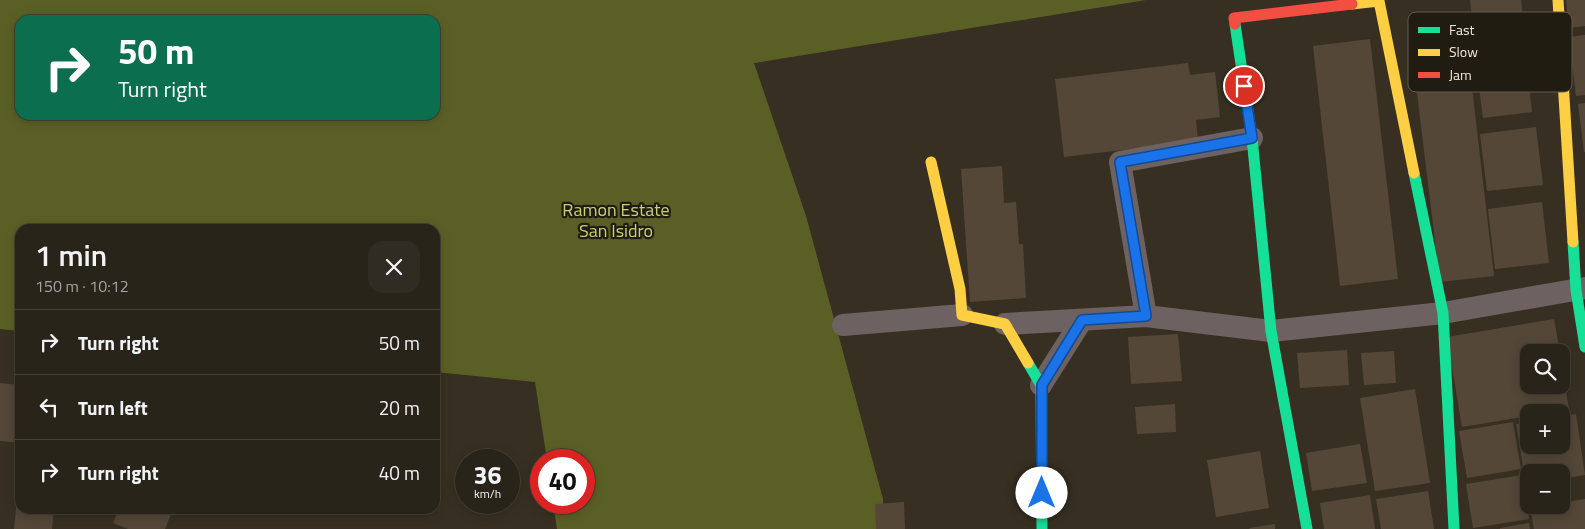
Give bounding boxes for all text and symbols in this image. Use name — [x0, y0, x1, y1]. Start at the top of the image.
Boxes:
legend — [1408, 12, 1572, 92]
text: Fast — [1449, 19, 1474, 40]
text: 50 m — [118, 24, 194, 78]
icon: right — [35, 35, 100, 100]
text: Slow — [1449, 41, 1478, 62]
text: Jam — [1449, 64, 1472, 85]
pin — [1223, 65, 1265, 107]
text: Turn right — [118, 72, 207, 106]
icon: arrive — [1230, 72, 1258, 100]
park label: Ramon Estate San Isidro — [562, 196, 670, 244]
text: 1 min — [35, 232, 107, 278]
button: close — [368, 241, 420, 293]
text: 150 m · 10:12 — [35, 274, 129, 298]
icon: right — [35, 328, 63, 356]
text: Turn right — [78, 328, 159, 357]
text: 50 m — [379, 328, 420, 357]
map controls — [1520, 344, 1570, 514]
button: search — [1520, 344, 1570, 394]
icon: left — [35, 393, 63, 421]
text: Turn left — [78, 393, 148, 422]
text: 20 m — [379, 393, 420, 422]
button: + — [1520, 404, 1570, 454]
speed limit sign: 40 — [530, 449, 595, 514]
text: 36 — [473, 456, 502, 494]
icon: right — [35, 458, 63, 486]
text: Turn right — [78, 458, 159, 487]
text: 40 m — [379, 458, 420, 487]
button: − — [1520, 464, 1570, 514]
position arrow — [1015, 466, 1067, 518]
text: km/h — [474, 484, 501, 503]

